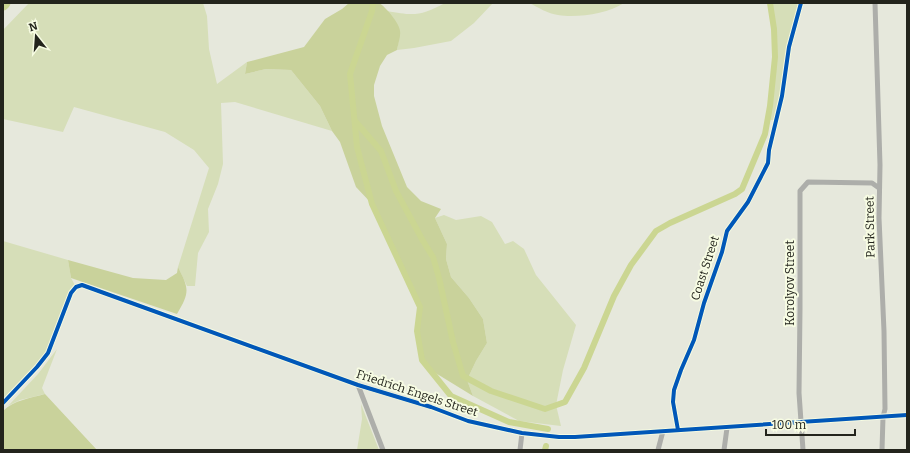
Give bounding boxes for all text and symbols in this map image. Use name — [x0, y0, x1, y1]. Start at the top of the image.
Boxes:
north arrow — [16, 16, 56, 56]
text: N — [27, 19, 40, 34]
street label: Park Street — [862, 195, 878, 258]
street label: Coast Street — [688, 233, 722, 302]
street label: Korolyov Street — [783, 240, 797, 326]
street label: Friedrich Engels Street — [354, 367, 480, 419]
scale bar — [766, 411, 855, 437]
text: 100 m — [772, 418, 807, 432]

